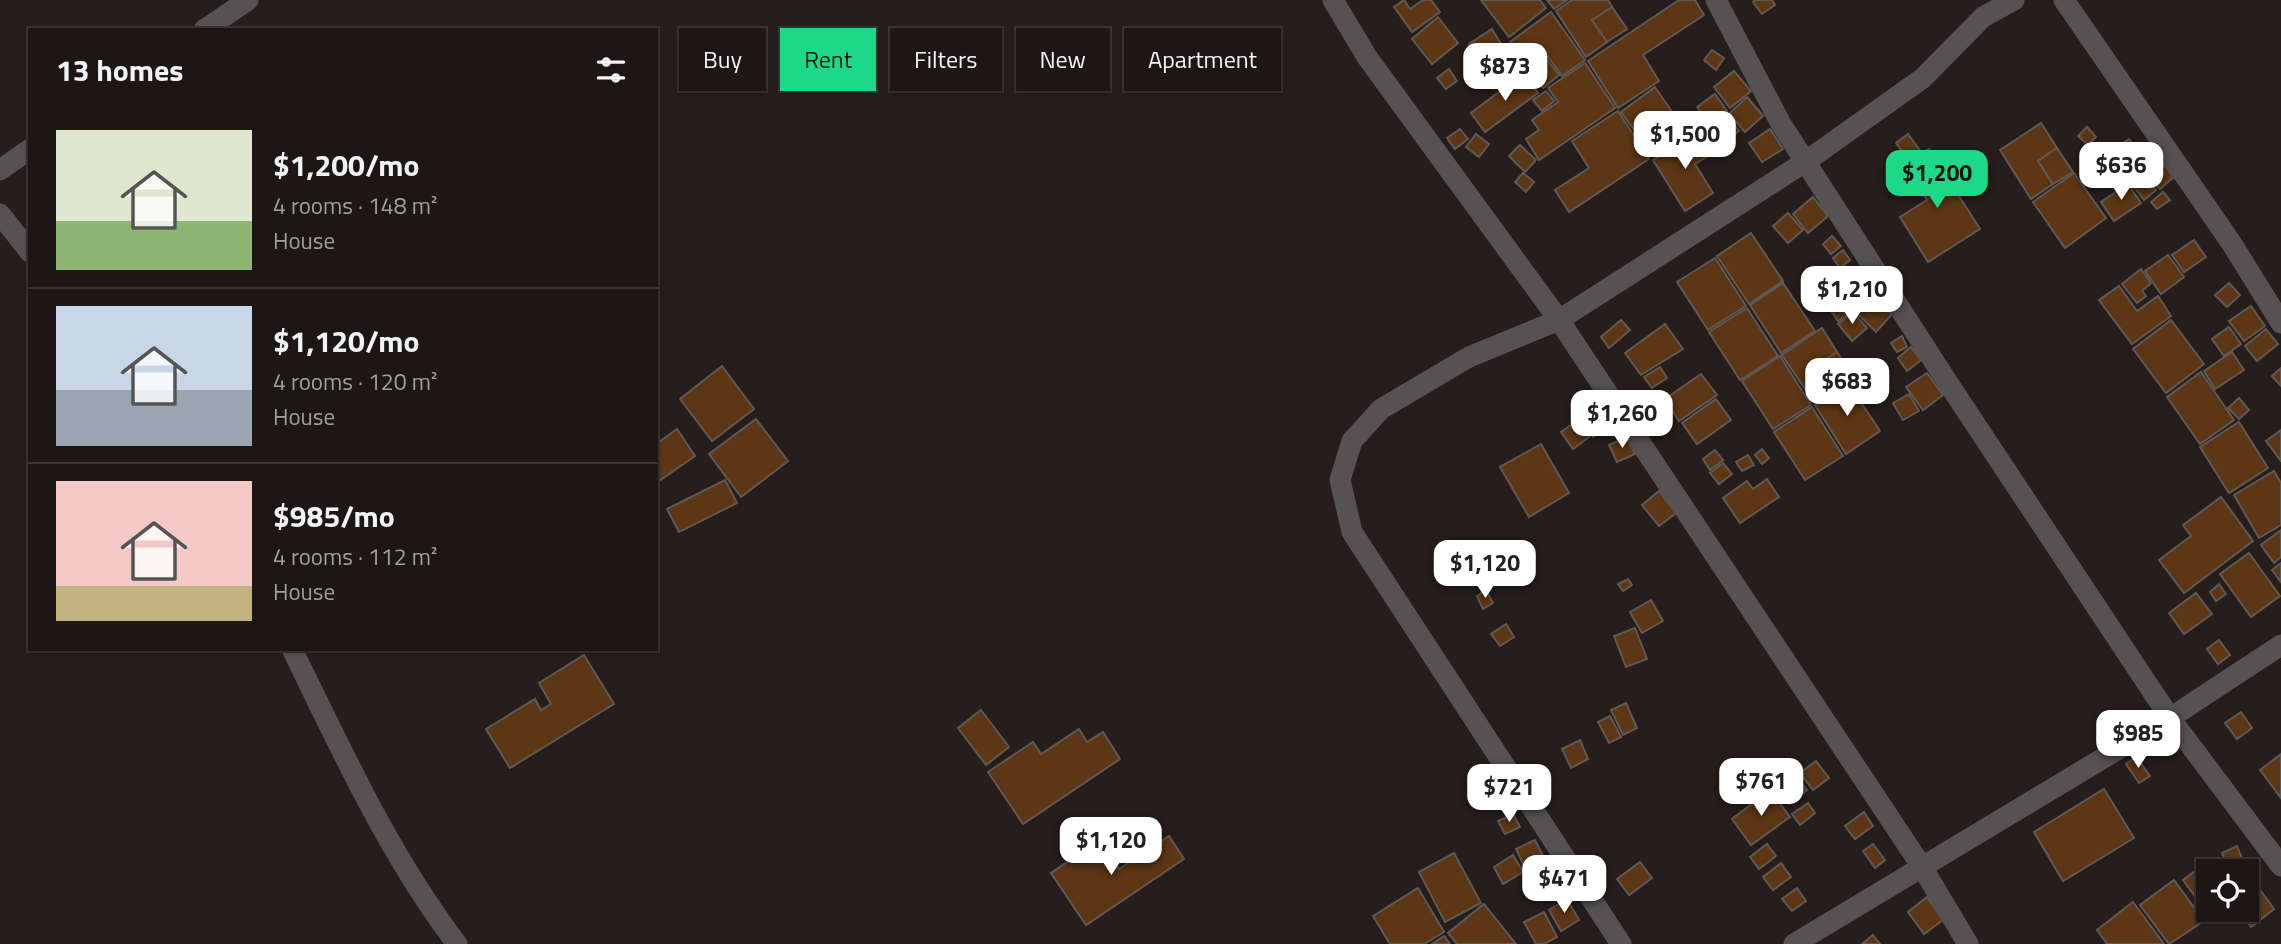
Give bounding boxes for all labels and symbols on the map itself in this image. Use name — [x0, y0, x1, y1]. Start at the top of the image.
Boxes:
pin: $873 — [1464, 43, 1546, 103]
pin: $1,500 — [1628, 111, 1742, 171]
pin: $636 — [2080, 142, 2162, 202]
pin: $1,200 — [1880, 150, 1994, 210]
pin: $1,210 — [1795, 266, 1909, 326]
pin: $683 — [1806, 358, 1888, 418]
pin: $1,260 — [1565, 391, 1679, 450]
pin: $1,120 — [1428, 540, 1542, 600]
pin: $985 — [2097, 710, 2179, 770]
pin: $761 — [1720, 758, 1802, 818]
pin: $721 — [1468, 764, 1550, 824]
pin: $1,120 — [1054, 818, 1168, 877]
pin: $471 — [1523, 856, 1605, 915]

